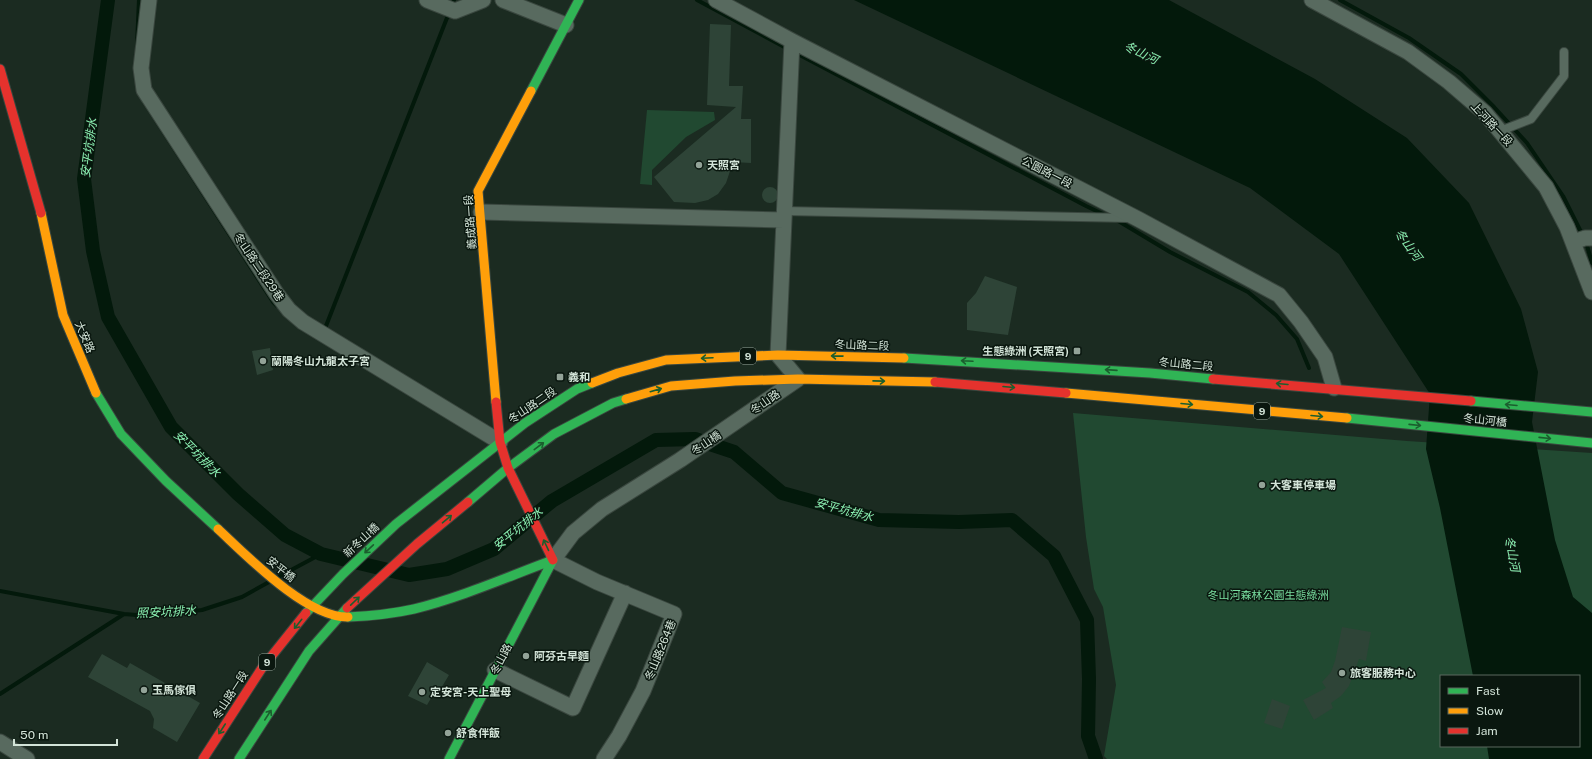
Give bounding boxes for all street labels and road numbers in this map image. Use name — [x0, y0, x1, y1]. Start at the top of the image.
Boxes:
street label: 上河路一段 — [1469, 100, 1515, 148]
street label: 公園路一段 — [1020, 154, 1074, 190]
street label: 義成路一段 — [462, 194, 478, 250]
street label: 冬山路二段29巷 — [232, 231, 286, 303]
street label: 大安路 — [73, 319, 97, 355]
street label: 冬山路二段 — [834, 338, 890, 352]
road number: 9 — [740, 348, 756, 364]
street label: 冬山路二段 — [1158, 356, 1214, 372]
street label: 冬山路二段 — [506, 385, 558, 425]
street label: 冬山路 — [748, 388, 782, 416]
road number: 9 — [1254, 403, 1270, 419]
street label: 冬山河橋 — [1462, 412, 1508, 428]
street label: 冬山橋 — [689, 429, 723, 457]
street label: 新冬山橋 — [341, 521, 381, 559]
street label: 安平橋 — [264, 554, 298, 584]
street label: 冬山路264巷 — [642, 618, 678, 682]
street label: 冬山路 — [488, 642, 514, 676]
road number: 9 — [259, 654, 275, 670]
street label: 冬山路一段 — [210, 669, 250, 721]

